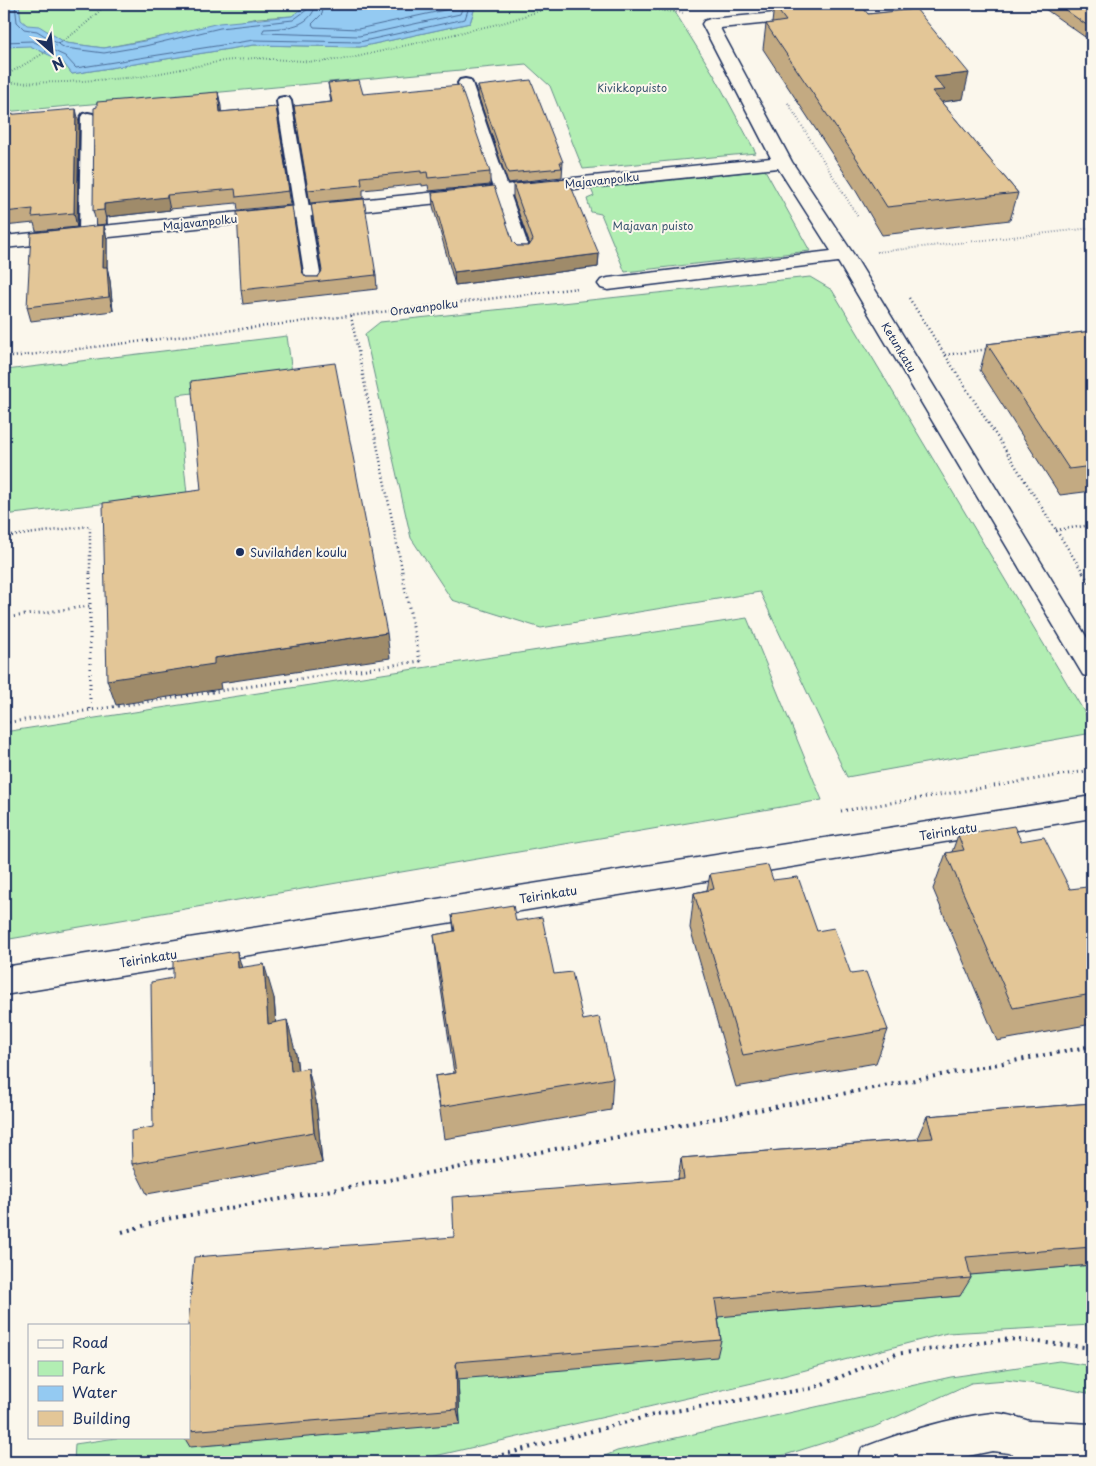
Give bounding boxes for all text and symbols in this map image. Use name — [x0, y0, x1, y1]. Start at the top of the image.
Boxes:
north arrow — [28, 28, 78, 78]
text: N — [48, 52, 68, 76]
park label: Kivikkopuisto — [597, 79, 667, 96]
street label: Majavanpolku — [564, 168, 640, 192]
street label: Majavanpolku — [162, 210, 238, 234]
park label: Majavan puisto — [613, 217, 693, 234]
street label: Oravanpolku — [389, 294, 459, 320]
street label: Ketunkatu — [877, 319, 921, 375]
place label: Suvilahden koulu — [250, 543, 347, 561]
marker: Suvilahden koulu — [234, 546, 246, 558]
street label: Teirinkatu — [918, 818, 978, 844]
street label: Teirinkatu — [518, 881, 578, 907]
street label: Teirinkatu — [118, 945, 178, 971]
legend — [28, 1324, 190, 1438]
text: Road — [72, 1330, 108, 1353]
text: Park — [72, 1356, 106, 1379]
text: Water — [72, 1380, 117, 1403]
text: Building — [72, 1406, 131, 1429]

